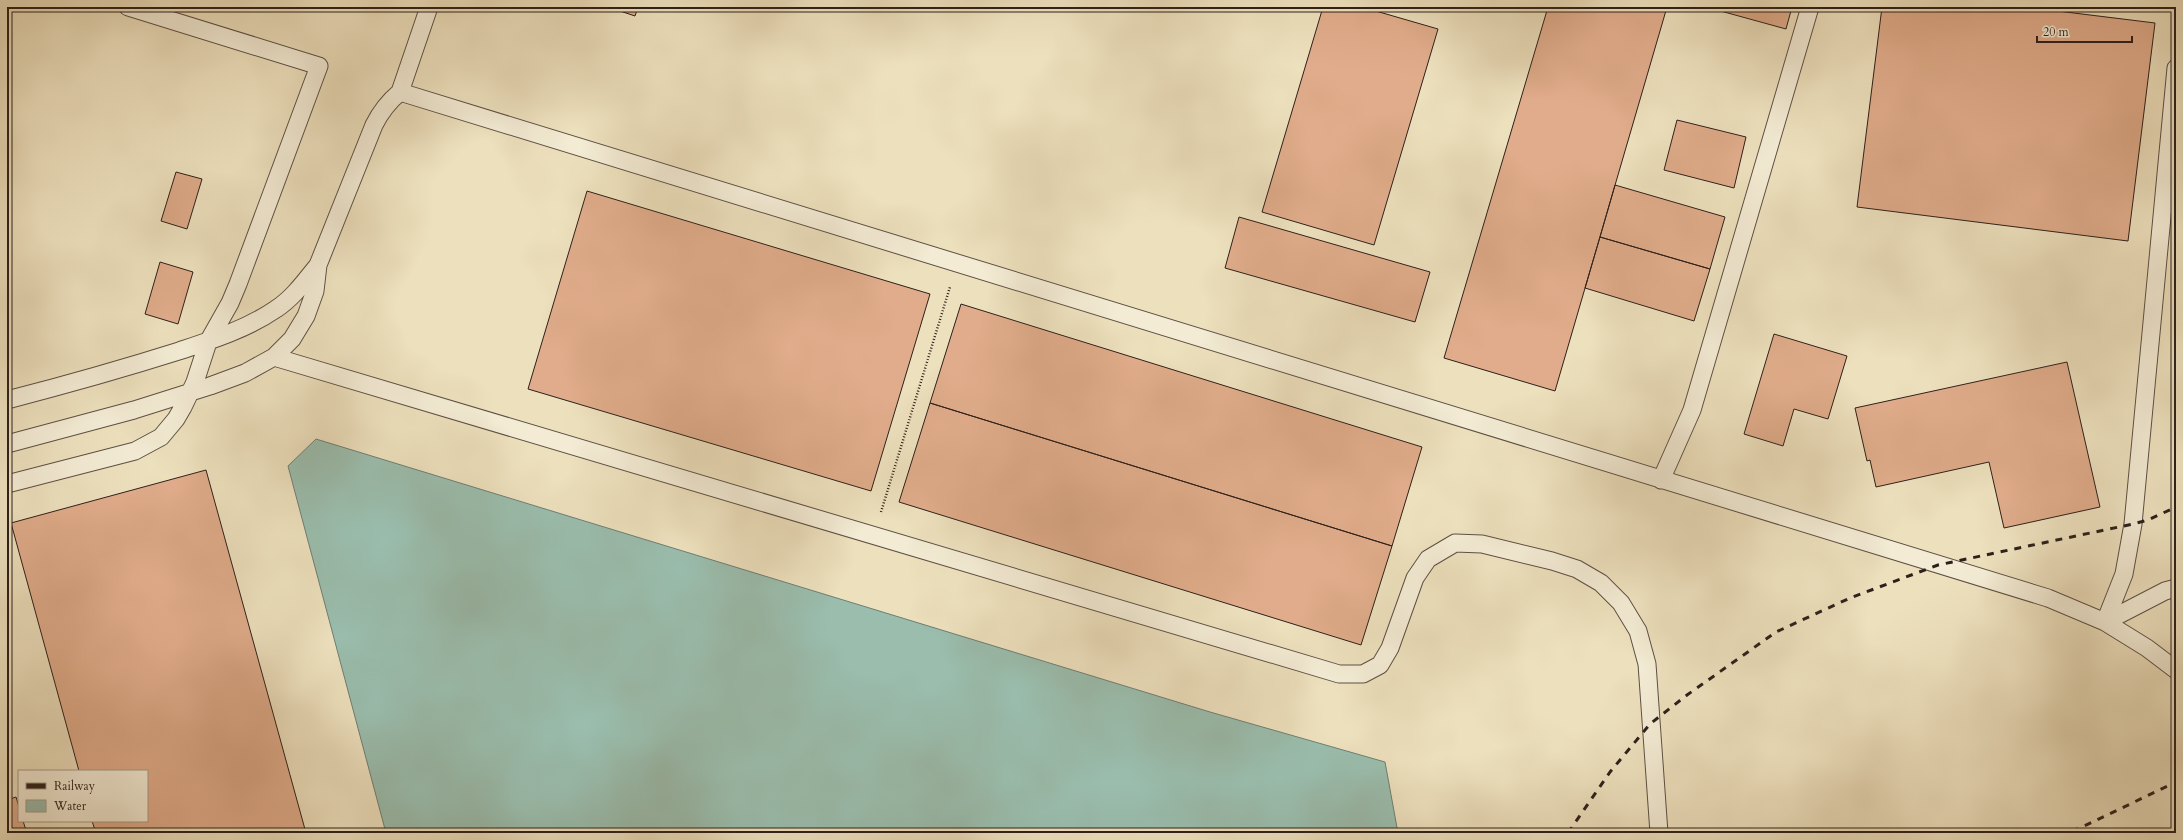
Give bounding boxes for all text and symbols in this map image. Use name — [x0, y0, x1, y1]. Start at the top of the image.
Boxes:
scale bar — [2037, 18, 2132, 44]
text: 20 m — [2043, 24, 2070, 40]
legend — [18, 770, 148, 822]
text: Railway — [54, 778, 96, 794]
text: Water — [53, 798, 87, 814]

